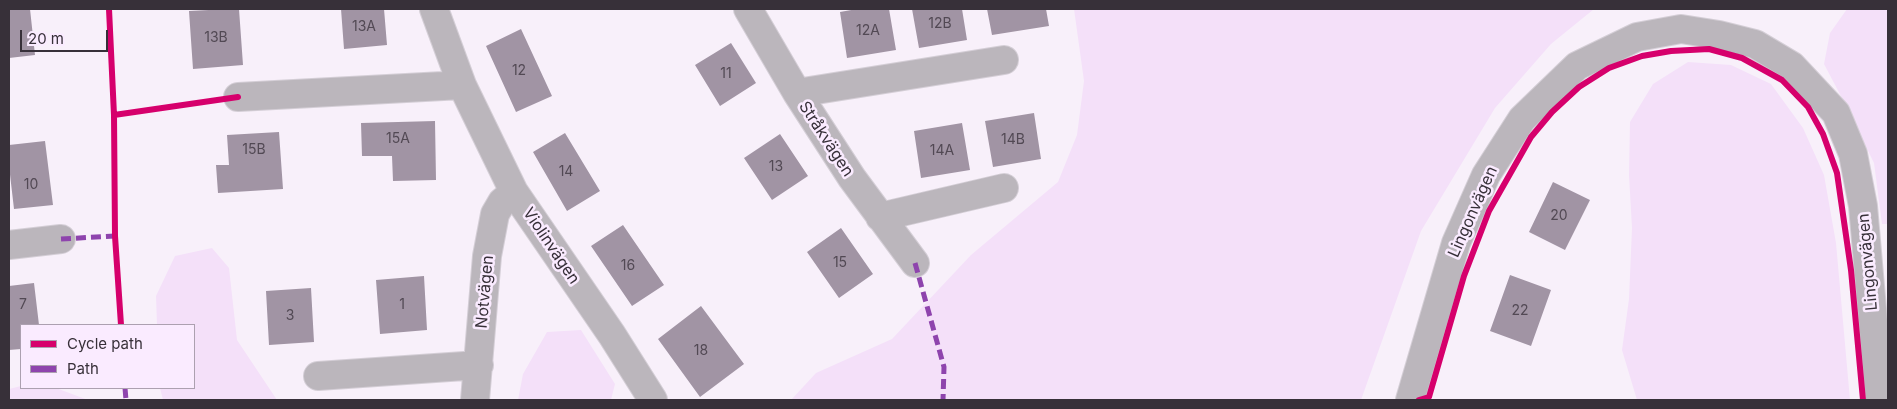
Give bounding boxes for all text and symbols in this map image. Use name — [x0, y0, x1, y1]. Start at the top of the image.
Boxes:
house number: 12B — [928, 16, 952, 32]
house number: 13A — [352, 19, 376, 35]
scale bar — [22, 20, 110, 52]
house number: 12A — [856, 23, 880, 39]
text: 20 m — [28, 29, 64, 48]
house number: 13B — [204, 30, 228, 46]
house number: 12 — [512, 63, 526, 79]
house number: 11 — [720, 66, 732, 82]
street label: Stråkvägen — [795, 98, 857, 180]
house number: 15A — [386, 131, 410, 147]
house number: 14B — [1001, 132, 1025, 148]
house number: 15B — [242, 142, 266, 158]
house number: 14A — [930, 143, 954, 159]
house number: 13 — [769, 159, 783, 175]
house number: 14 — [559, 164, 573, 180]
street label: Lingonvägen — [1444, 164, 1502, 260]
house number: 10 — [24, 177, 38, 193]
street label: Violinvägen — [518, 204, 584, 288]
house number: 20 — [1550, 208, 1568, 224]
street label: Lingonvägen — [1854, 213, 1882, 311]
street label: Notvägen — [472, 254, 498, 330]
house number: 15 — [833, 255, 847, 271]
house number: 16 — [621, 258, 635, 274]
house number: 7 — [19, 297, 27, 313]
house number: 1 — [399, 297, 405, 313]
house number: 22 — [1511, 303, 1529, 319]
house number: 3 — [286, 308, 294, 324]
legend — [20, 324, 195, 389]
text: Cycle path — [67, 334, 143, 353]
house number: 18 — [694, 343, 708, 359]
text: Path — [67, 359, 99, 378]

